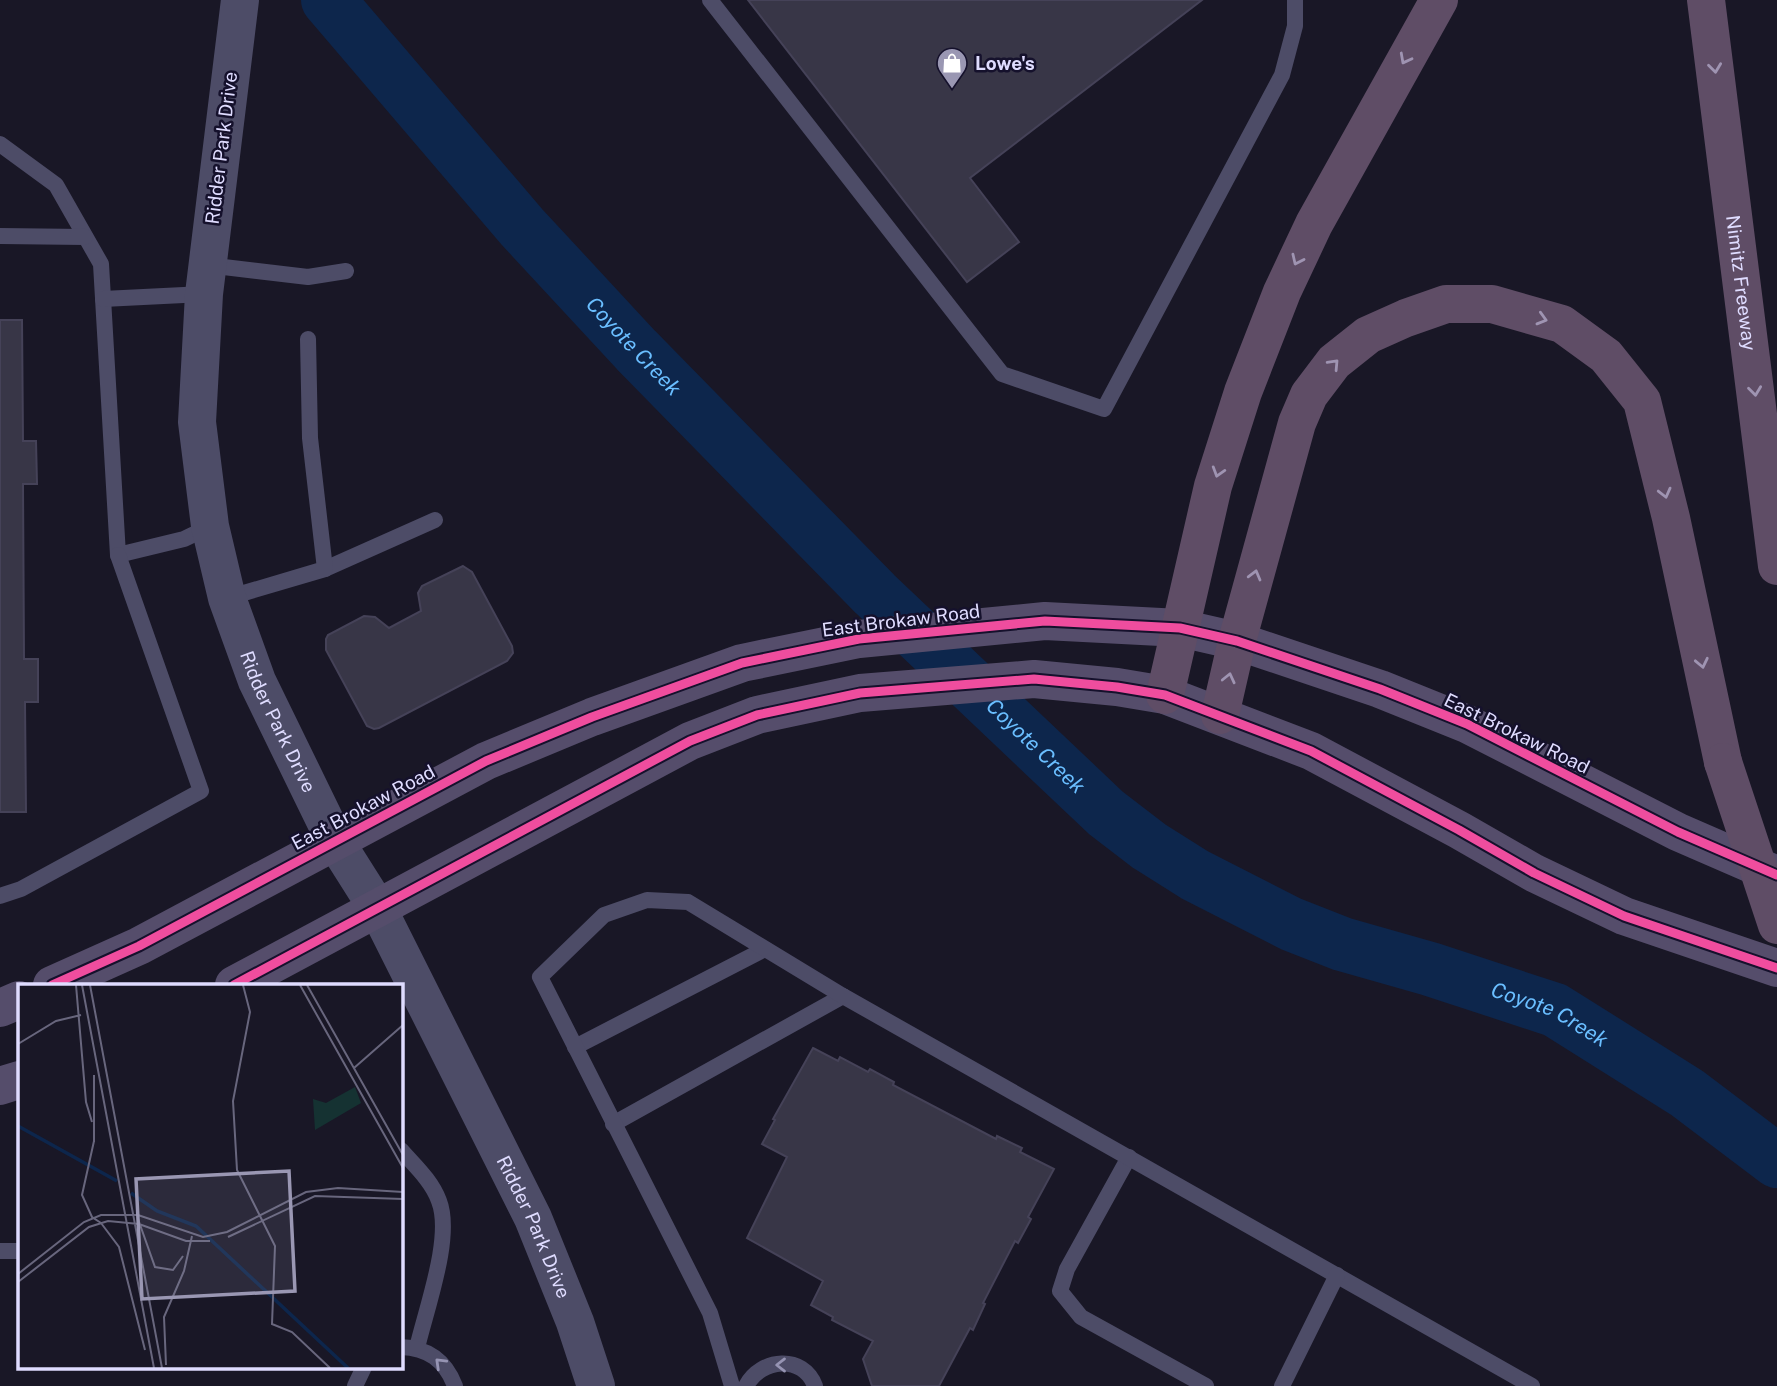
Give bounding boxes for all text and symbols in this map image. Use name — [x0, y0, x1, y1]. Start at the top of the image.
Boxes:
shop icon: Lowe's — [935, 46, 969, 90]
place label: Lowe's — [975, 52, 1035, 74]
one-way arrow — [1400, 52, 1413, 65]
one-way arrow — [1707, 62, 1722, 74]
street label: Ridder Park Drive — [201, 70, 241, 226]
street label: Nimitz Freeway — [1722, 214, 1761, 352]
one-way arrow — [1291, 252, 1305, 265]
water label: Coyote Creek — [581, 292, 687, 401]
one-way arrow — [1536, 310, 1548, 325]
one-way arrow — [1325, 359, 1338, 372]
one-way arrow — [1748, 385, 1763, 397]
one-way arrow — [1211, 466, 1226, 478]
one-way arrow — [1657, 487, 1671, 499]
one-way arrow — [1247, 569, 1261, 581]
street label: East Brokaw Road — [821, 599, 981, 641]
street label: Ridder Park Drive — [236, 648, 321, 796]
one-way arrow — [1694, 657, 1709, 669]
one-way arrow — [1220, 672, 1235, 684]
street label: East Brokaw Road — [1441, 688, 1593, 778]
water label: Coyote Creek — [981, 693, 1091, 799]
street label: East Brokaw Road — [288, 760, 438, 854]
water label: Coyote Creek — [1488, 977, 1613, 1052]
inset map — [18, 984, 402, 1368]
street label: Ridder Park Drive — [493, 1152, 575, 1301]
one-way arrow — [775, 1357, 786, 1373]
one-way arrow — [436, 1358, 449, 1371]

